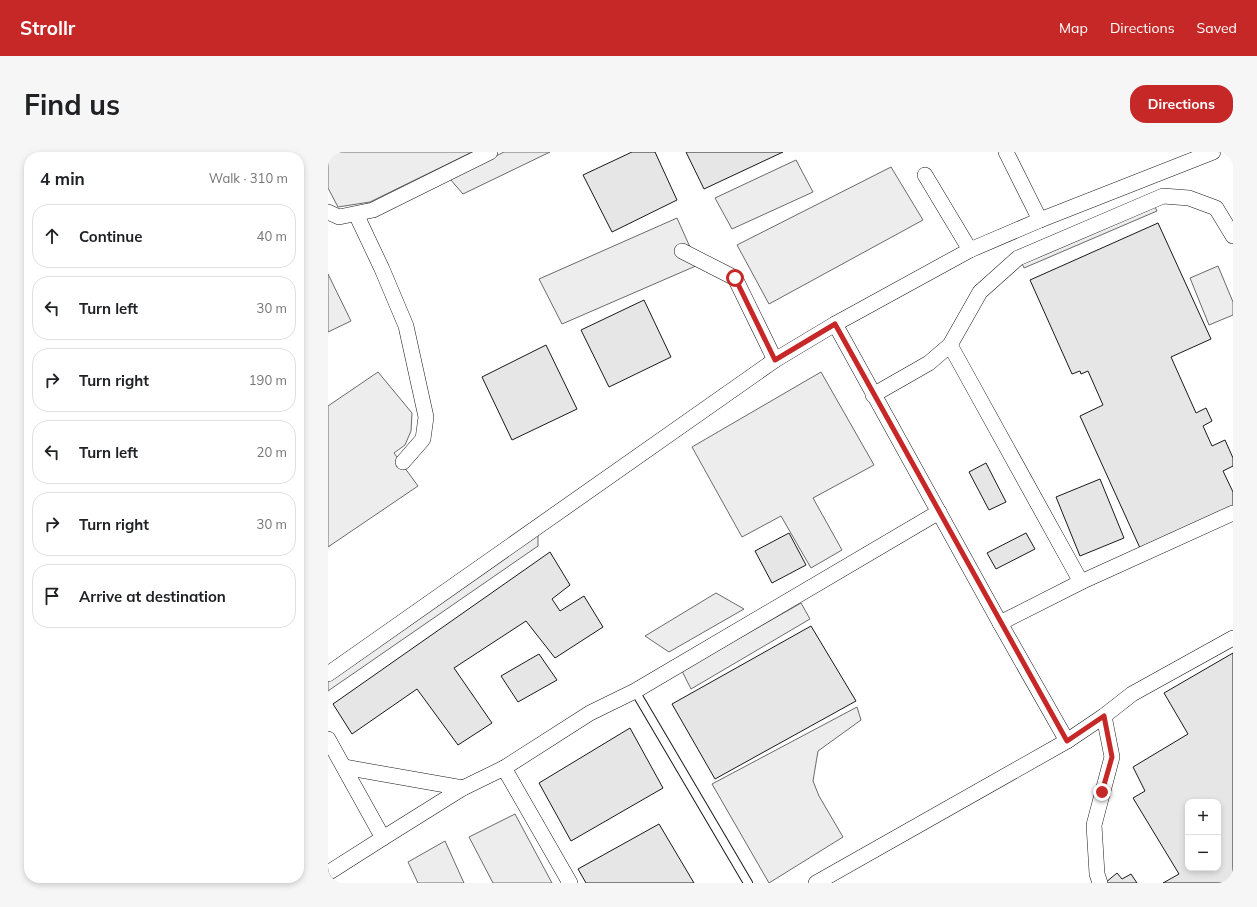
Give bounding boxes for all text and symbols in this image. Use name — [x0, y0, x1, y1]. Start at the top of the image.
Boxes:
text: Strollr — [20, 16, 75, 40]
text: Map — [1059, 19, 1088, 37]
text: Directions — [1110, 19, 1175, 37]
text: Saved — [1197, 19, 1237, 37]
button: Directions — [1130, 85, 1233, 123]
text: Find us — [24, 87, 120, 122]
text: 4 min — [40, 168, 85, 189]
text: Walk · 310 m — [209, 170, 288, 186]
icon: ahead — [41, 225, 63, 247]
text: Continue — [79, 227, 142, 246]
text: 40 m — [257, 228, 287, 244]
route start — [726, 269, 744, 287]
icon: left — [41, 297, 63, 319]
text: Turn left — [79, 299, 138, 318]
text: 30 m — [257, 300, 287, 316]
icon: right — [41, 369, 63, 391]
text: Turn right — [79, 371, 149, 390]
text: 190 m — [249, 372, 287, 388]
icon: left — [41, 441, 63, 463]
text: Turn left — [79, 443, 138, 462]
text: 20 m — [257, 444, 287, 460]
icon: right — [41, 513, 63, 535]
text: Turn right — [79, 515, 149, 534]
text: 30 m — [257, 516, 287, 532]
icon: arrive — [41, 585, 63, 607]
text: Arrive at destination — [79, 587, 226, 606]
route end — [1093, 783, 1111, 801]
map controls — [1185, 799, 1221, 871]
button: + — [1185, 799, 1221, 835]
button: − — [1185, 835, 1221, 871]

